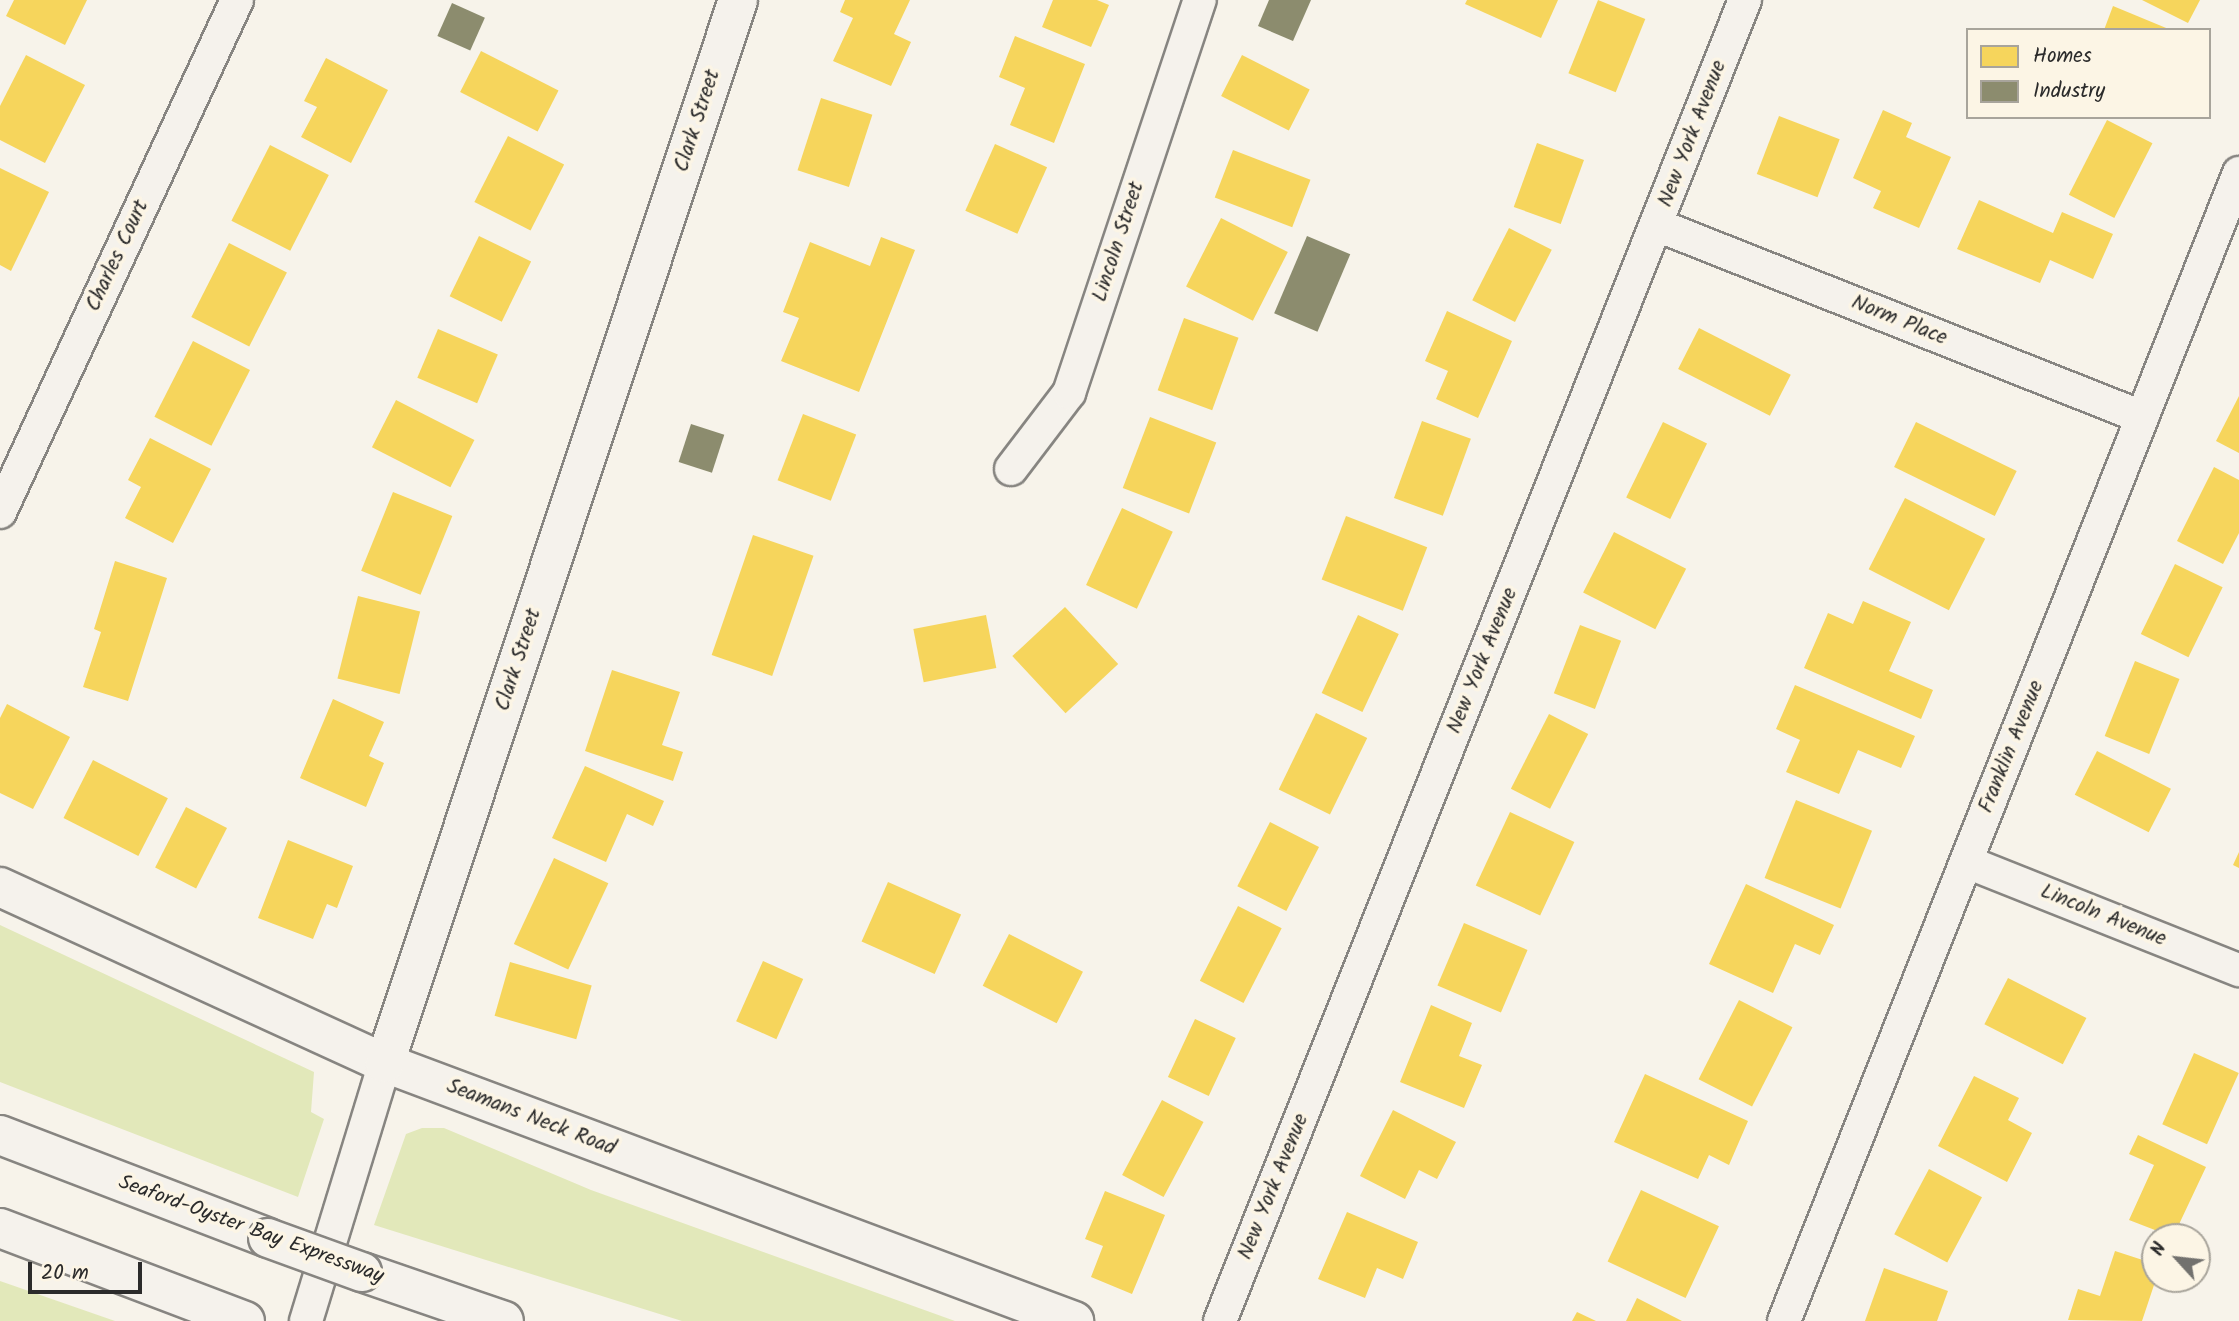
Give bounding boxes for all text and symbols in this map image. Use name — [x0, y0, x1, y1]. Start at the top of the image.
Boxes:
legend — [1966, 28, 2211, 119]
text: Homes — [2033, 40, 2092, 73]
street label: New York Avenue — [1653, 57, 1733, 211]
street label: Clark Street — [670, 67, 726, 175]
text: Industry — [2033, 75, 2105, 108]
street label: Lincoln Street — [1088, 179, 1150, 305]
street label: Charles Court — [81, 196, 155, 316]
street label: Norm Place — [1847, 290, 1951, 352]
street label: New York Avenue — [1442, 584, 1524, 738]
street label: Clark Street — [491, 606, 547, 714]
street label: Franklin Avenue — [1974, 677, 2050, 817]
street label: Lincoln Avenue — [2037, 879, 2169, 953]
street label: Seamans Neck Road — [443, 1074, 619, 1162]
street label: New York Avenue — [1233, 1110, 1315, 1264]
street label: Seaford-Oyster Bay Expressway — [115, 1170, 387, 1290]
north arrow — [2141, 1223, 2211, 1293]
text: N — [2143, 1237, 2175, 1262]
scale bar — [32, 1248, 145, 1292]
text: 20 m — [41, 1257, 89, 1290]

